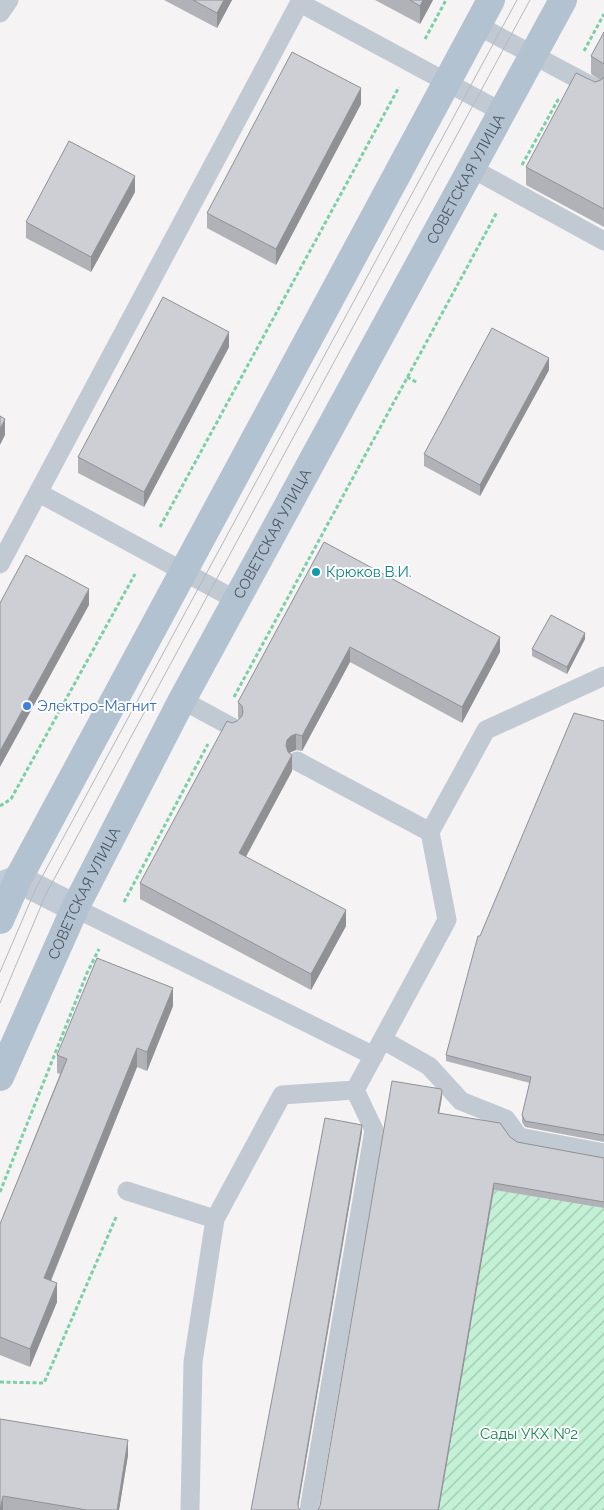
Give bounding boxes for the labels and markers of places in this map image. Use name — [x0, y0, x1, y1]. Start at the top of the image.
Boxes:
place label: Крюков В.И. — [326, 563, 412, 581]
marker: Крюков В.И. — [310, 566, 322, 578]
place label: Электро-Магнит — [37, 697, 157, 715]
marker: Электро-Магнит — [21, 700, 33, 712]

